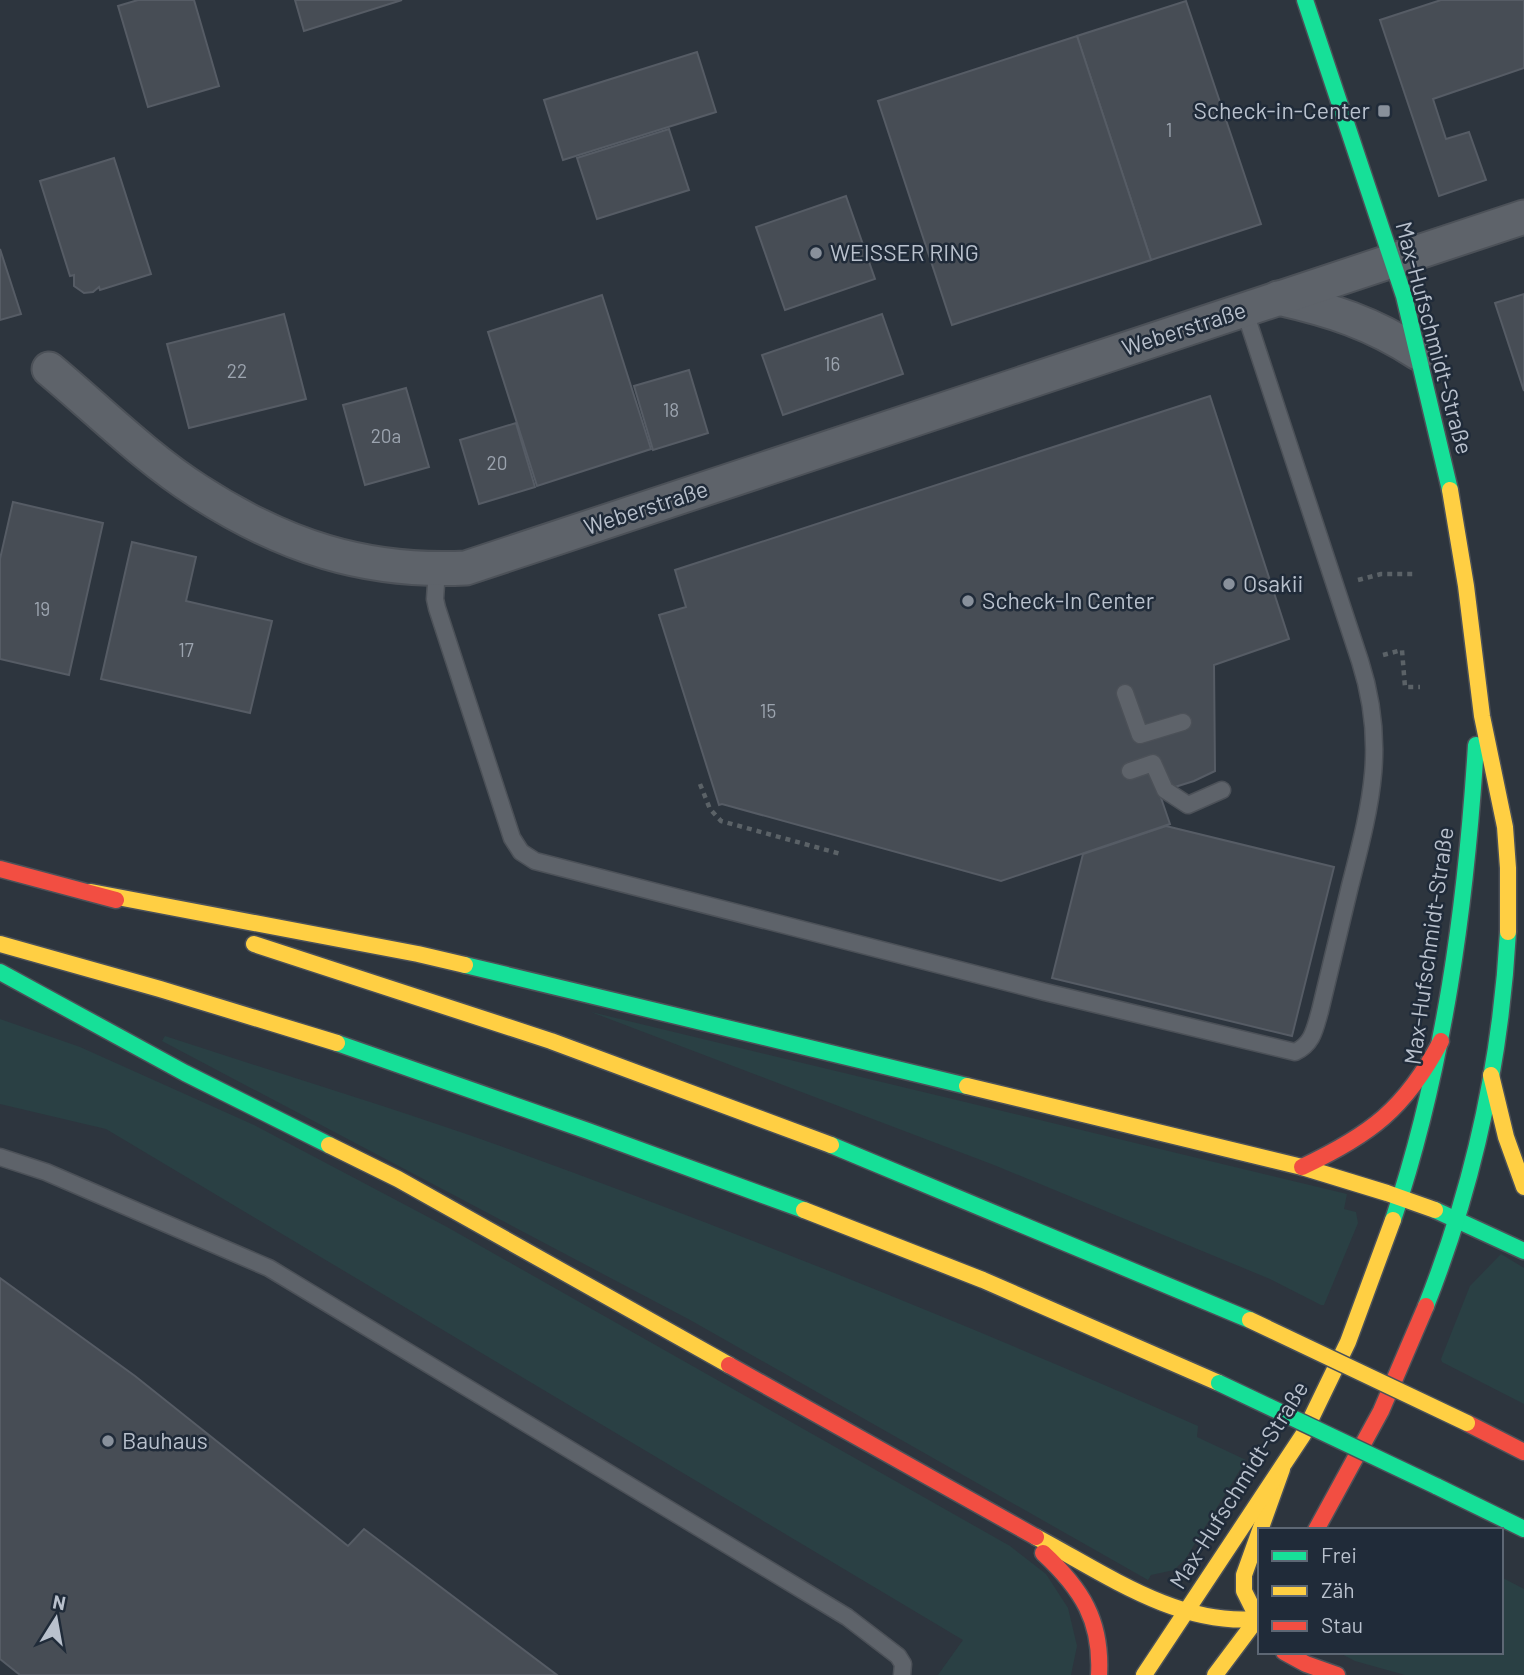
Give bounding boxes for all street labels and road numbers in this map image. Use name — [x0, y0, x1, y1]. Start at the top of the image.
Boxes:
street label: Max-Hufschmidt-Straße — [1390, 218, 1480, 457]
street label: Weberstraße — [1118, 295, 1249, 361]
street label: Weberstraße — [580, 474, 711, 540]
street label: Max-Hufschmidt-Straße — [1397, 825, 1459, 1067]
street label: Max-Hufschmidt-Straße — [1163, 1375, 1314, 1594]

